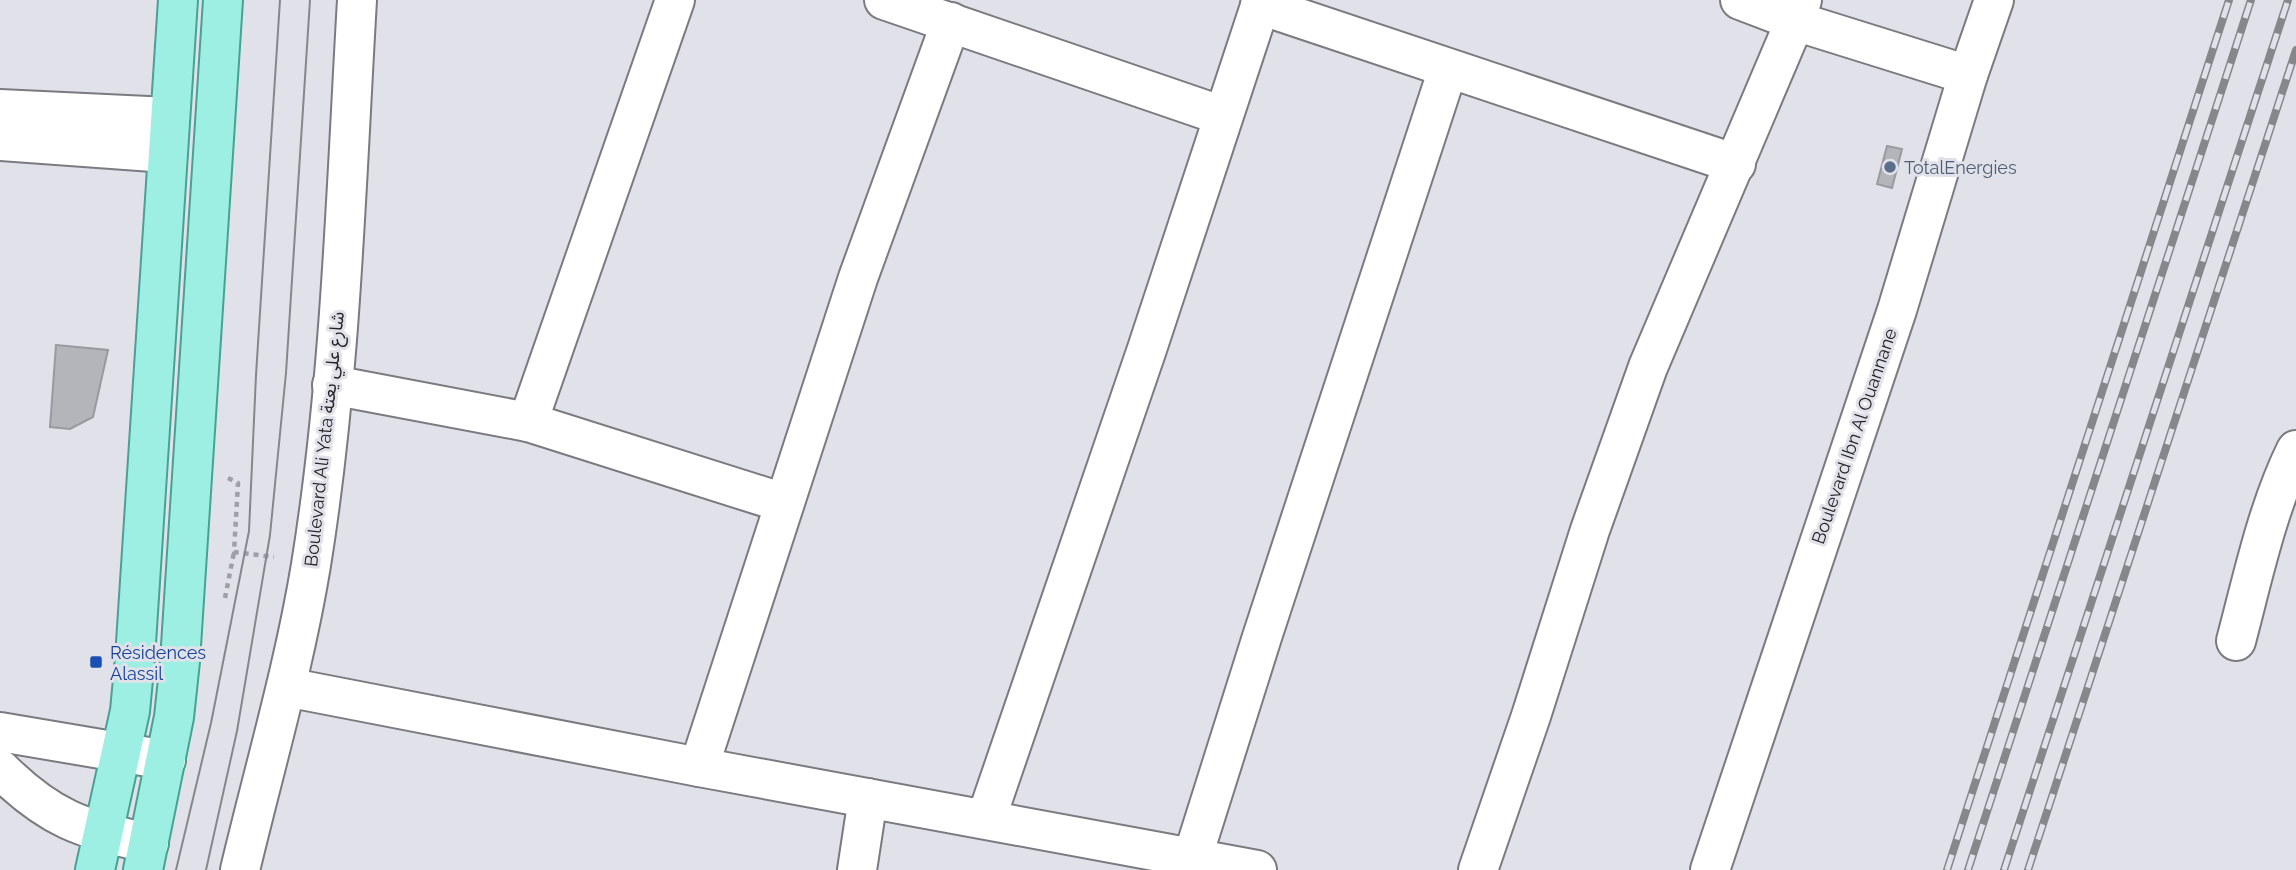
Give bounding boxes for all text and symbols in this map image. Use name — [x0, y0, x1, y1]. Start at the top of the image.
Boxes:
place label: TotalEnergies — [1904, 157, 2017, 178]
marker: TotalEnergies — [1882, 159, 1898, 175]
street label: Boulevard Ali Yata شارع علي يعتة — [300, 310, 352, 568]
street label: Boulevard Ibn Al Ouannane — [1807, 325, 1901, 547]
place label: Résidences Alassil — [110, 642, 206, 684]
marker: Résidences Alassil — [88, 654, 104, 670]

